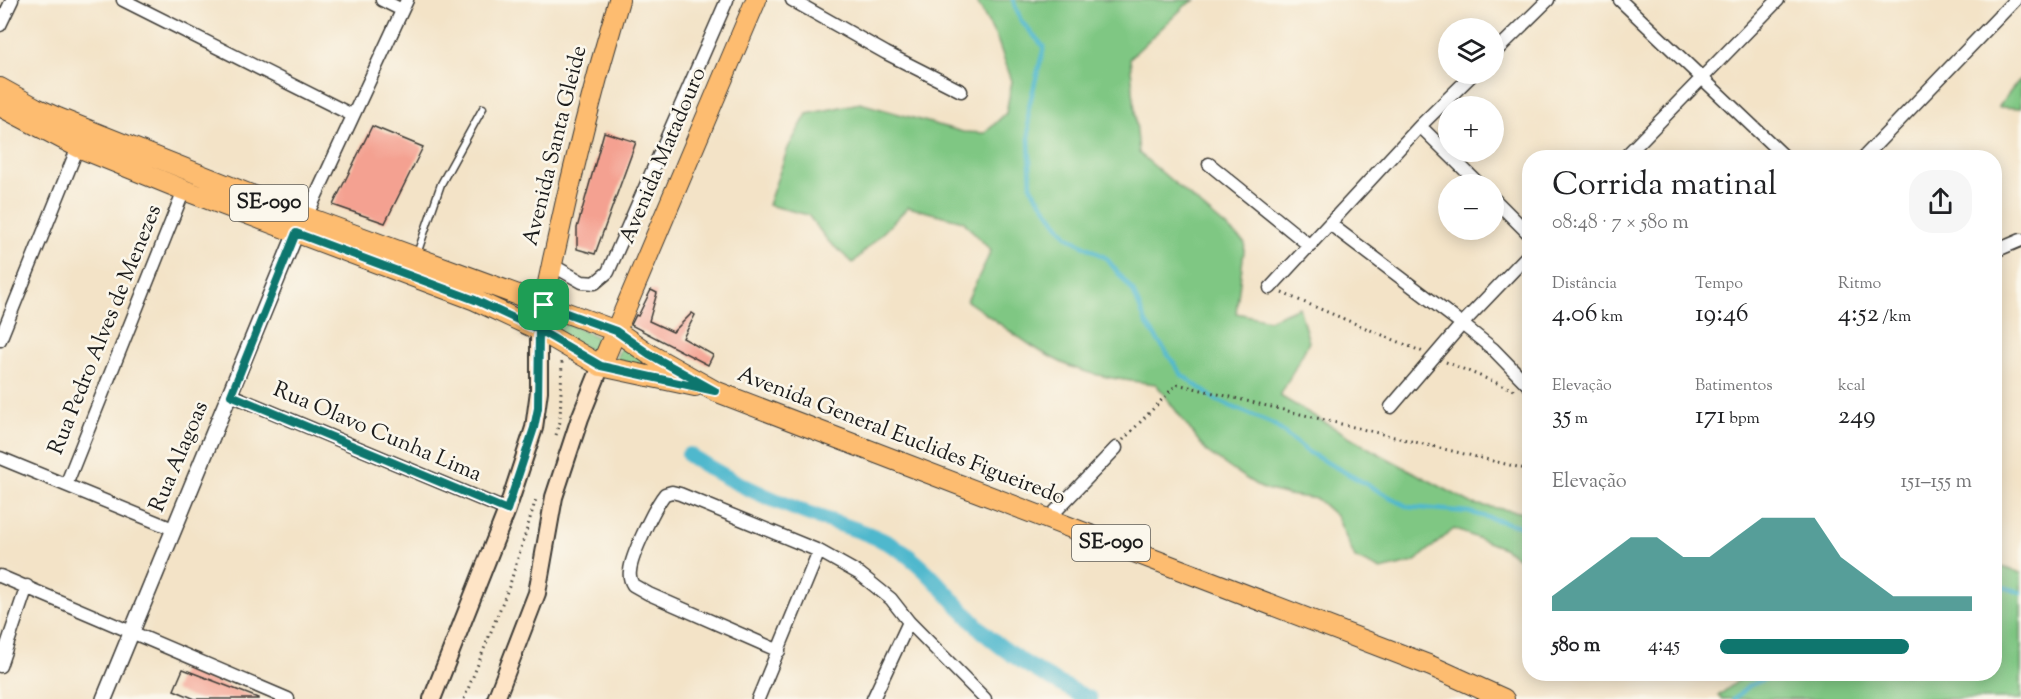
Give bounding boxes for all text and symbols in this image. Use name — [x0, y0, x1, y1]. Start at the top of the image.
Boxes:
map controls — [1438, 18, 1504, 240]
button: layers — [1438, 18, 1504, 84]
street label: Avenida Santa Gleide — [516, 42, 596, 250]
street label: Avenida Matadouro — [612, 63, 716, 249]
button: + — [1438, 96, 1504, 162]
text: Corrida matinal — [1552, 162, 1777, 210]
button: share — [1909, 170, 1972, 233]
button: − — [1438, 174, 1504, 240]
road number: SE-090 — [230, 185, 308, 221]
street label: Rua Pedro Alves de Menezes — [41, 200, 171, 460]
text: 08:48 · 7 × 580 m — [1552, 209, 1689, 238]
text: Distância — [1552, 273, 1617, 296]
text: Tempo — [1695, 273, 1743, 296]
text: Ritmo — [1838, 273, 1881, 296]
pin — [518, 279, 569, 330]
icon: arrive — [527, 288, 560, 321]
text: 4.06 — [1552, 296, 1598, 333]
text: 19:46 — [1695, 296, 1749, 333]
text: 4:52 — [1838, 296, 1879, 333]
text: km — [1598, 306, 1623, 329]
text: /km — [1879, 306, 1911, 329]
street label: Avenida General Euclides Figueiredo — [732, 360, 1070, 514]
street label: Rua Olavo Cunha Lima — [268, 375, 486, 491]
text: Elevação — [1552, 375, 1612, 398]
text: Batimentos — [1695, 375, 1773, 398]
text: kcal — [1838, 375, 1866, 398]
street label: Rua Alagoas — [142, 396, 218, 518]
text: 35 — [1552, 398, 1571, 435]
text: 171 — [1695, 398, 1726, 435]
text: 249 — [1838, 398, 1876, 435]
text: m — [1571, 408, 1588, 431]
text: bpm — [1726, 408, 1760, 431]
text: Elevação — [1552, 468, 1627, 497]
text: 151–155 m — [1901, 468, 1972, 497]
road number: SE-090 — [1072, 525, 1150, 561]
text: 580 m — [1552, 632, 1600, 661]
text: 4:45 — [1648, 632, 1680, 661]

